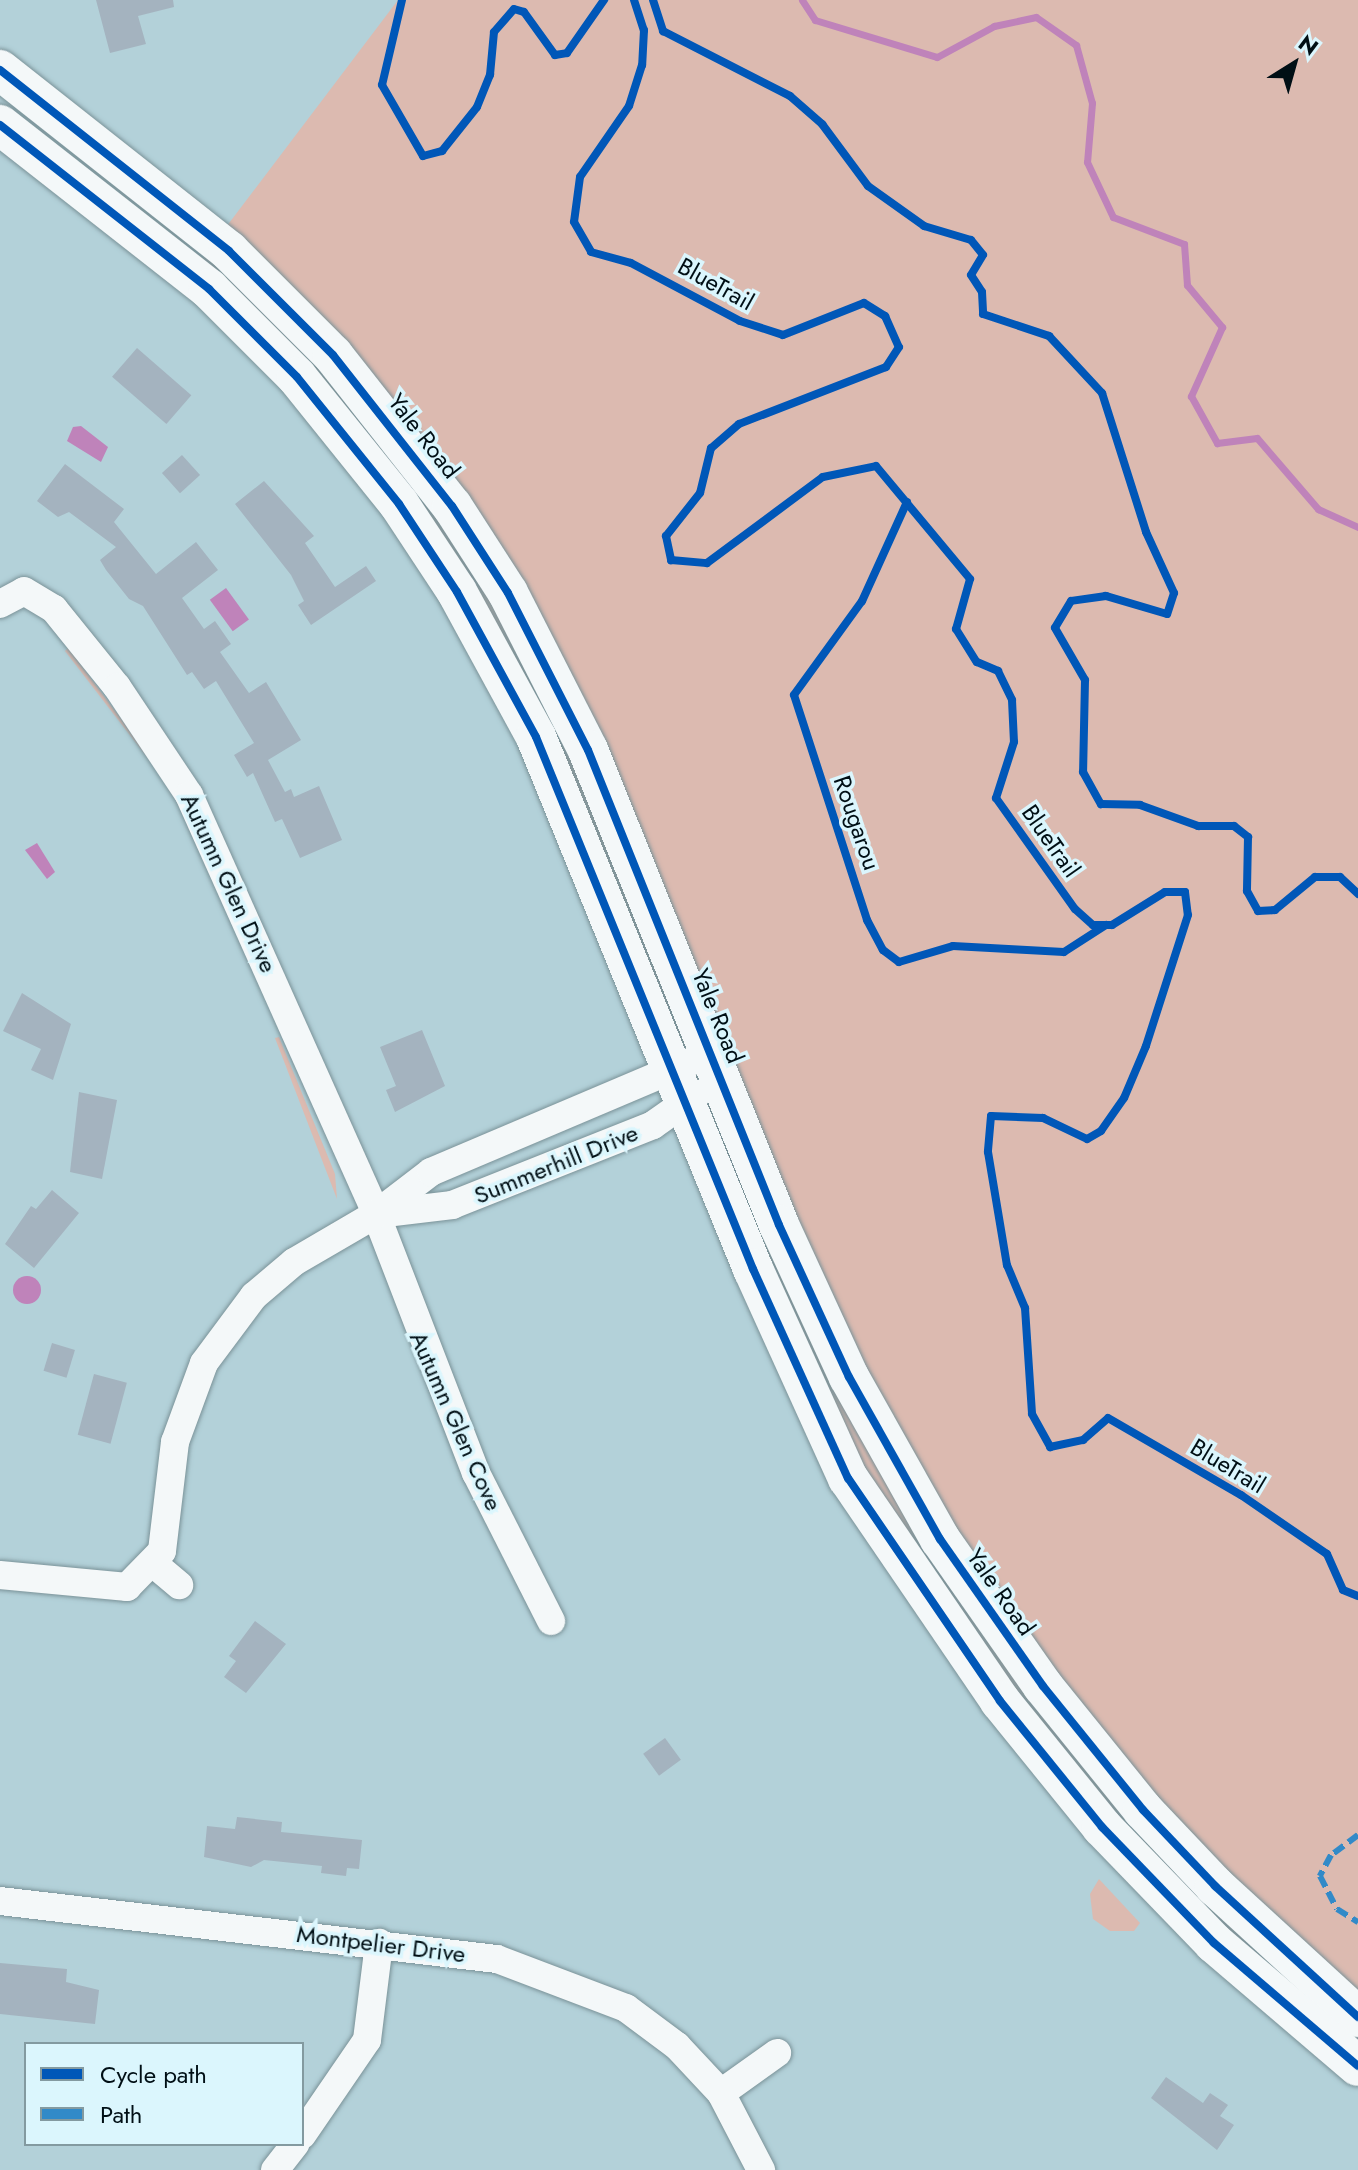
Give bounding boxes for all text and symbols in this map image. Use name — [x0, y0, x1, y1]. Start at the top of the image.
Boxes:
north arrow — [1254, 24, 1334, 104]
text: N — [1292, 27, 1325, 63]
street label: BlueTrail — [673, 251, 759, 317]
street label: Yale Road — [382, 388, 466, 484]
street label: Rougarou — [827, 772, 887, 874]
street label: Autumn Glen Drive — [175, 789, 283, 977]
street label: BlueTrail — [1016, 799, 1086, 883]
street label: Yale Road — [686, 964, 750, 1068]
street label: Summerhill Drive — [470, 1118, 642, 1210]
street label: Autumn Glen Cove — [404, 1327, 508, 1515]
street label: BlueTrail — [1185, 1432, 1271, 1500]
street label: Yale Road — [961, 1543, 1041, 1641]
street label: Montpelier Drive — [295, 1919, 467, 1969]
legend — [24, 2042, 304, 2146]
text: Cycle path — [100, 2057, 207, 2092]
text: Path — [100, 2097, 142, 2132]

